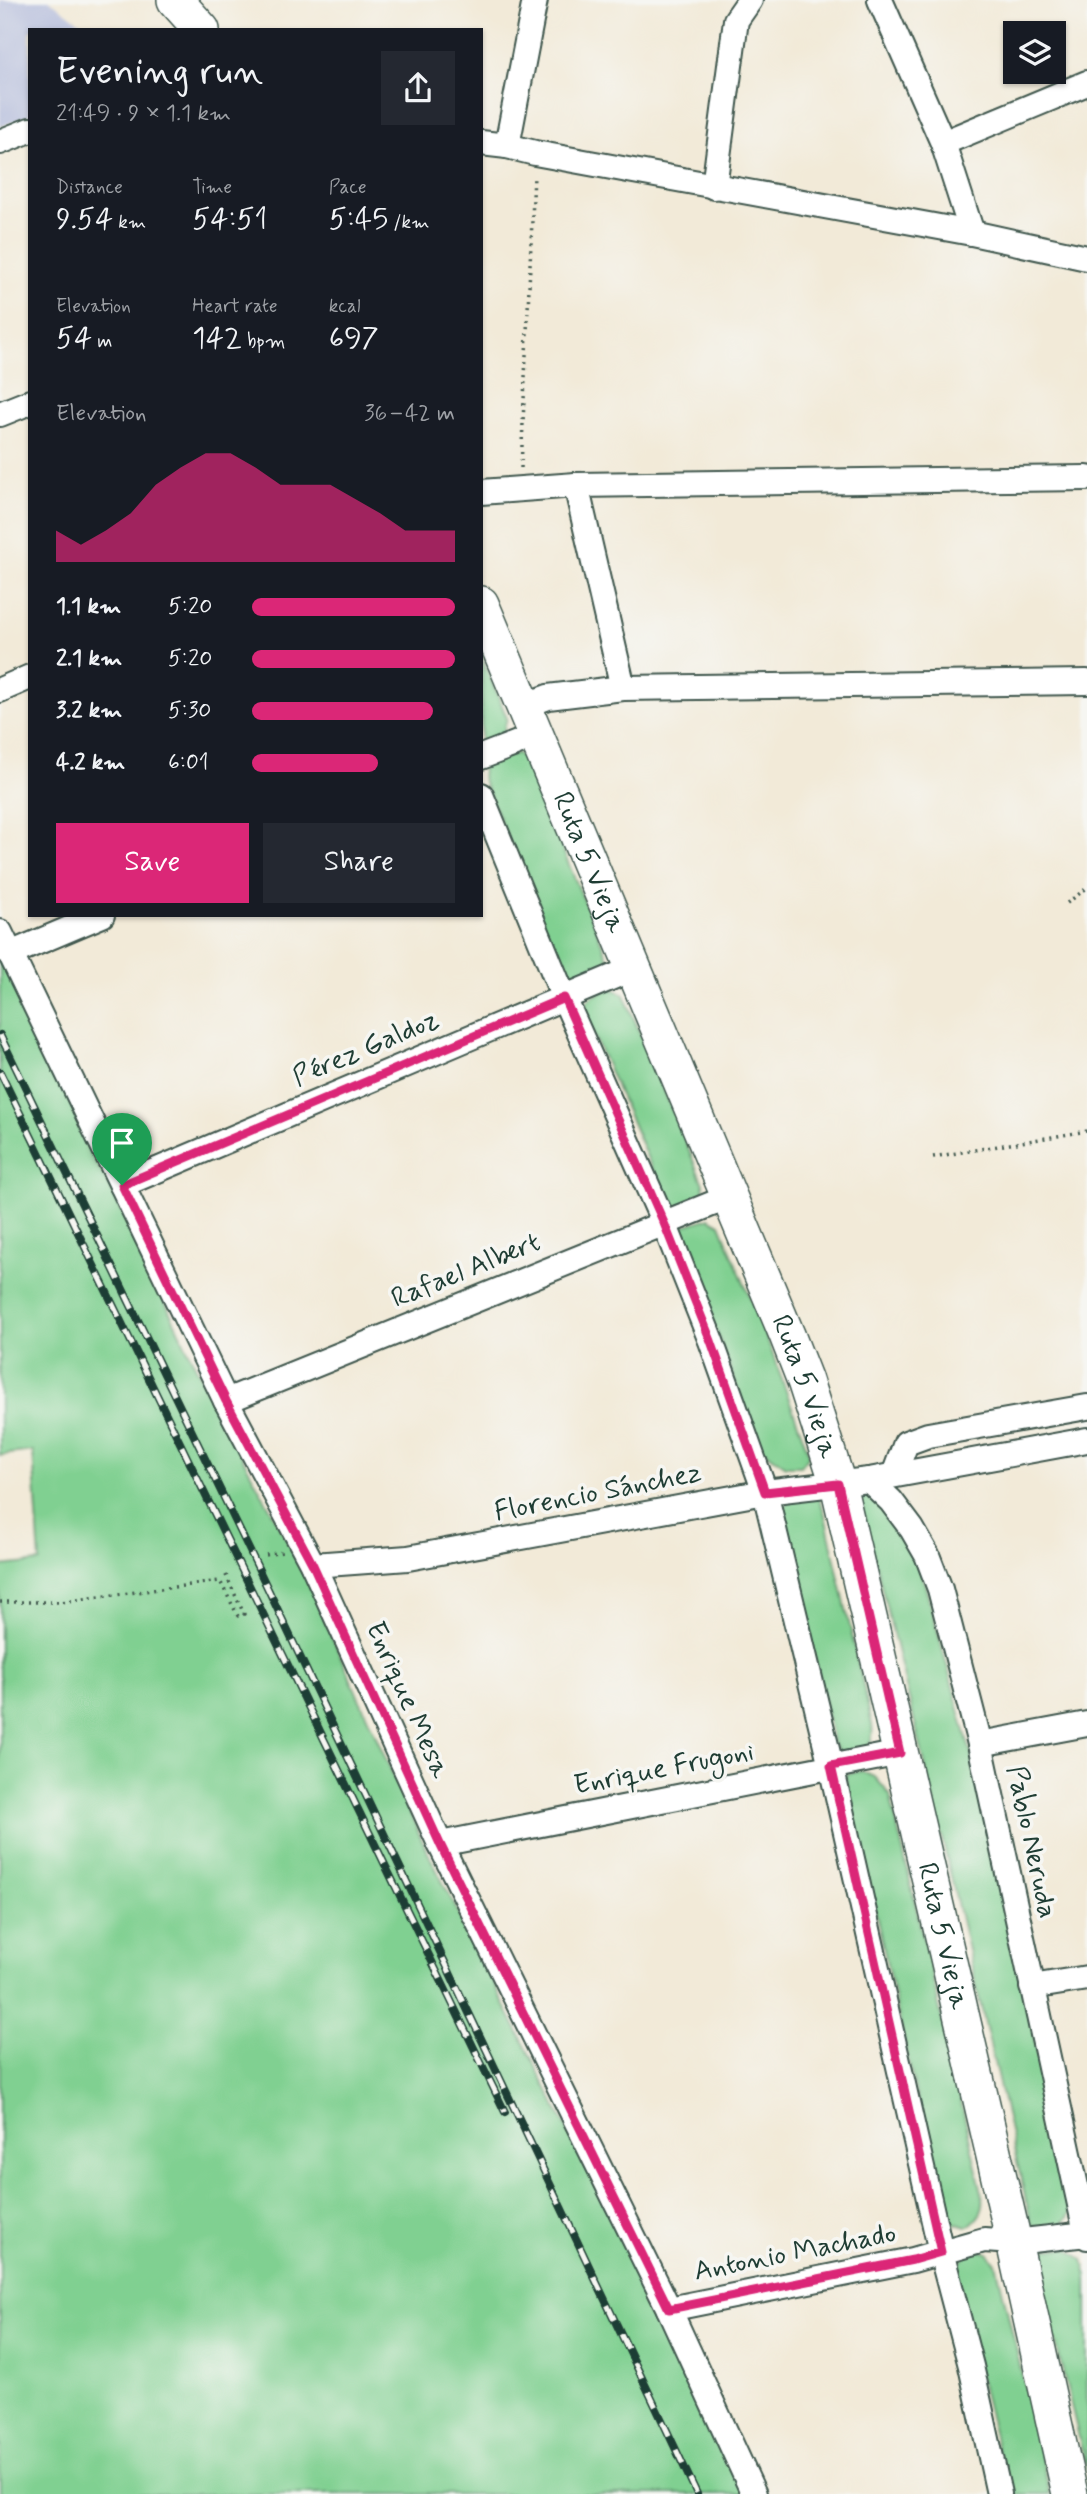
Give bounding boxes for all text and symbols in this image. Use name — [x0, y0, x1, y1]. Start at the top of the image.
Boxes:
map controls — [1003, 21, 1066, 84]
button: layers — [1003, 21, 1066, 84]
text: Evening run — [56, 48, 263, 97]
button: share — [381, 51, 455, 125]
text: 21:49 · 9 × 1.1 km — [56, 99, 231, 129]
text: Distance — [56, 175, 123, 200]
text: Time — [192, 175, 232, 200]
text: Pace — [329, 175, 366, 200]
text: 9.54 — [56, 200, 113, 239]
text: 54:51 — [192, 200, 267, 239]
text: 5:45 — [329, 200, 388, 239]
text: km — [113, 210, 146, 235]
text: /km — [388, 210, 429, 235]
text: Elevation — [56, 294, 131, 319]
text: Heart rate — [192, 294, 278, 319]
text: kcal — [329, 294, 361, 319]
text: 54 — [56, 319, 92, 358]
text: 142 — [192, 319, 242, 358]
text: 697 — [329, 319, 379, 358]
text: m — [92, 329, 112, 354]
text: bpm — [242, 329, 285, 354]
text: Elevation — [56, 399, 147, 429]
text: 36–42 m — [364, 399, 455, 429]
text: 1.1 km — [56, 592, 121, 622]
text: 5:20 — [168, 592, 212, 622]
text: 2.1 km — [56, 644, 122, 674]
text: 5:20 — [168, 644, 212, 674]
text: 3.2 km — [56, 696, 122, 726]
text: 5:30 — [168, 696, 212, 726]
text: 4.2 km — [56, 748, 125, 778]
text: 6:01 — [168, 748, 209, 778]
street label: Ruta 5 Vieja — [543, 786, 635, 938]
button: Save — [56, 823, 249, 903]
button: Share — [263, 823, 455, 903]
street label: Pérez Galdoz — [287, 1002, 445, 1096]
pin — [92, 1113, 152, 1185]
icon: arrive — [103, 1124, 141, 1162]
street label: Rafael Albert — [386, 1224, 546, 1318]
street label: Ruta 5 Vieja — [762, 1309, 847, 1463]
street label: Florencio Sánchez — [491, 1455, 705, 1531]
street label: Enrique Mesa — [356, 1616, 458, 1784]
street label: Enrique Frugoni — [571, 1733, 758, 1807]
street label: Pablo Neruda — [997, 1762, 1065, 1922]
street label: Ruta 5 Vieja — [908, 1859, 978, 2013]
street label: Antonio Machado — [691, 2215, 899, 2291]

